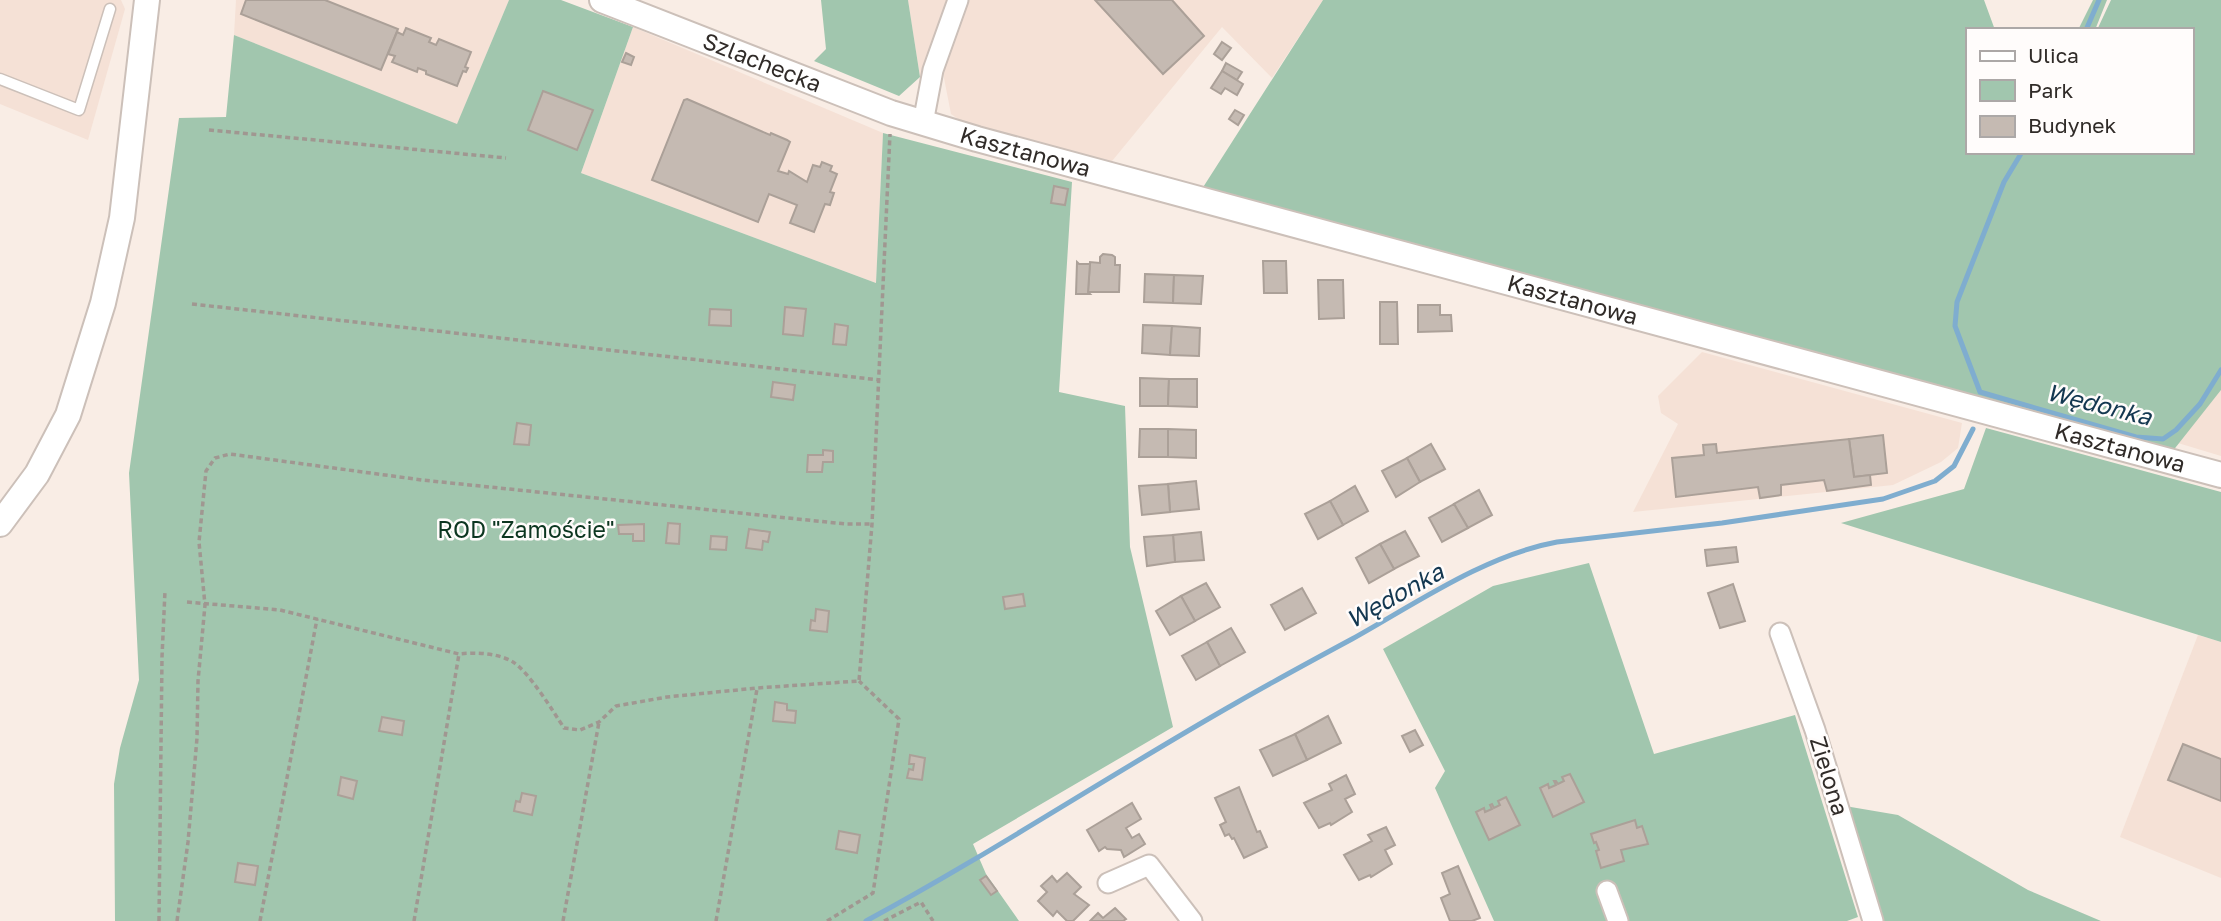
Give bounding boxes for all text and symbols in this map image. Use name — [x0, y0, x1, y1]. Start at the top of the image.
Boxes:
street label: Szlachecka — [699, 26, 826, 97]
legend — [1966, 28, 2193, 154]
text: Ulica — [2028, 42, 2079, 68]
text: Park — [2028, 77, 2074, 103]
text: Budynek — [2028, 112, 2117, 138]
street label: Kasztanowa — [957, 120, 1094, 182]
street label: Kasztanowa — [1504, 268, 1641, 330]
water label: Wędonka — [2044, 377, 2156, 432]
street label: Kasztanowa — [2052, 416, 2189, 478]
park label: ROD "Zamoście" — [437, 515, 615, 543]
water label: Wędonka — [1341, 555, 1450, 634]
street label: Zielona — [1805, 733, 1855, 819]

